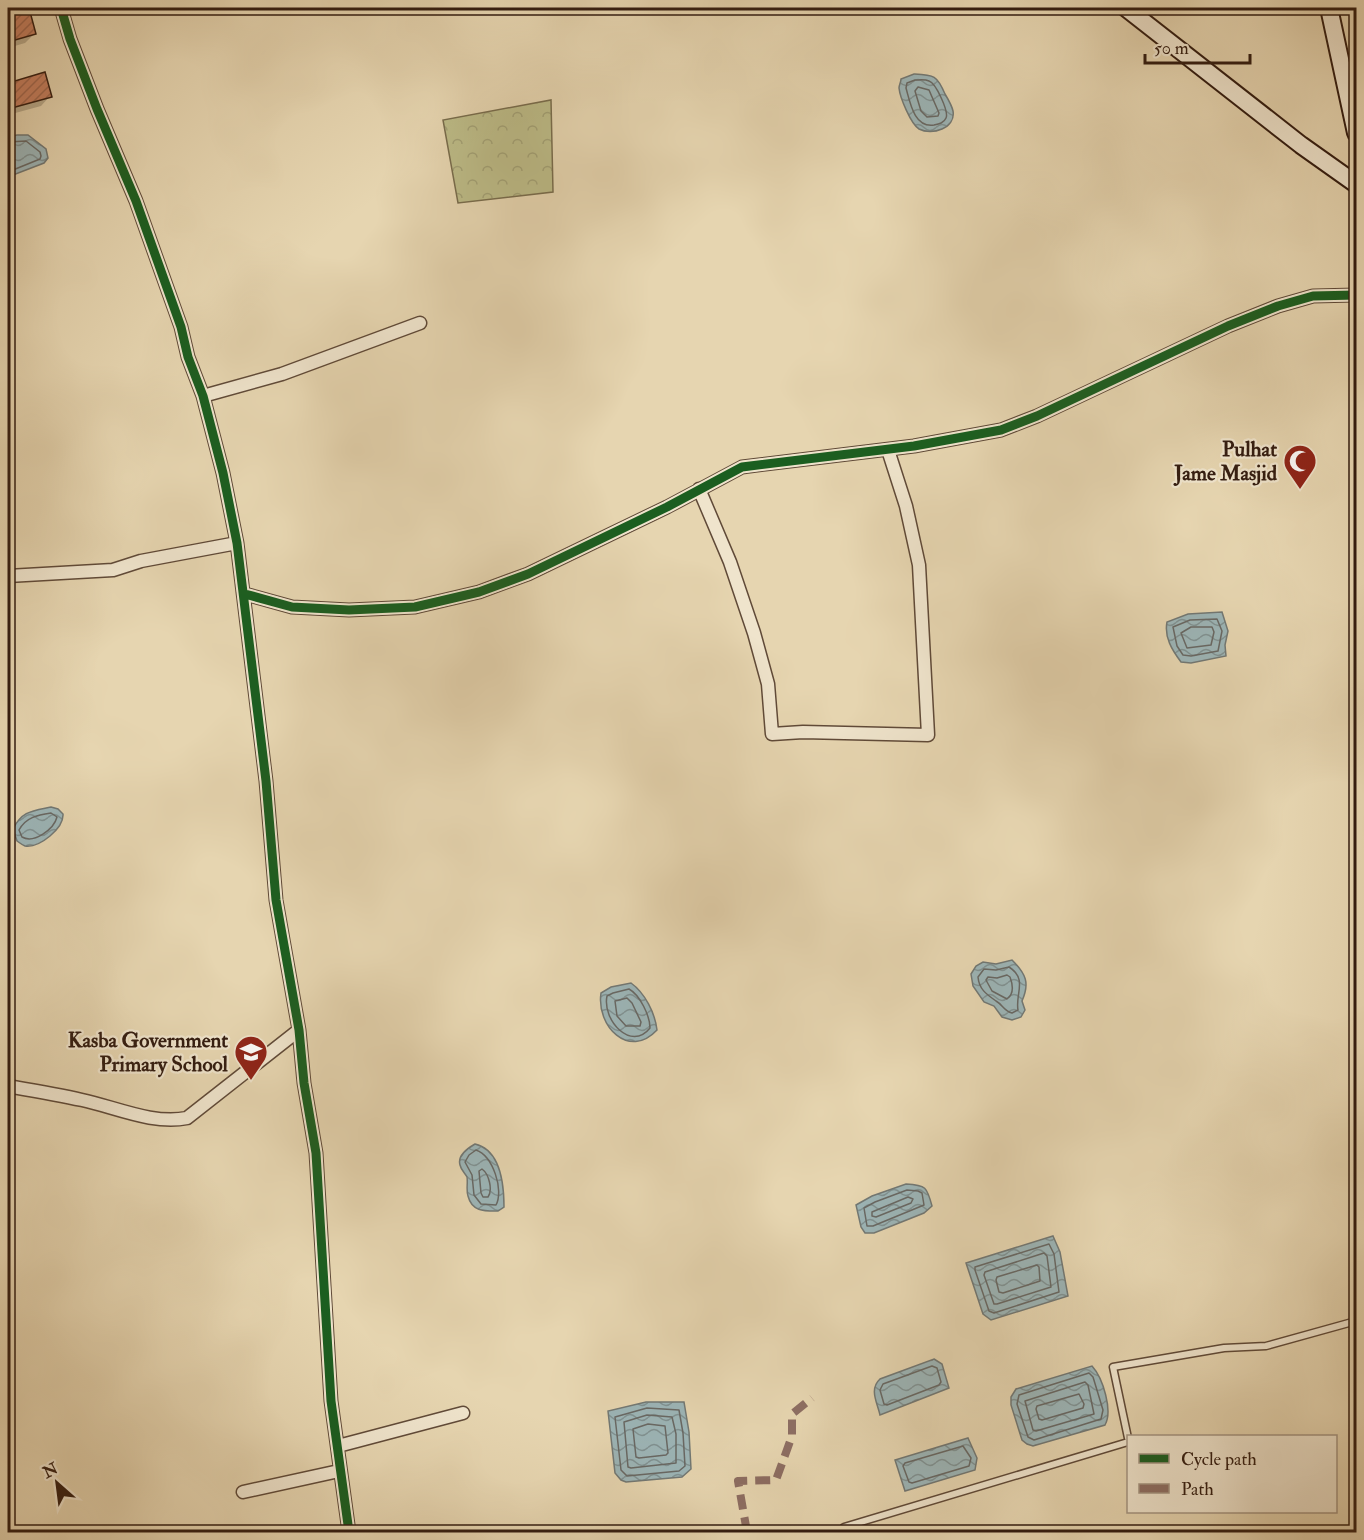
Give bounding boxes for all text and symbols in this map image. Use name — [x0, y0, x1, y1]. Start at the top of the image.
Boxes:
scale bar — [1145, 27, 1250, 65]
text: 50 m — [1154, 37, 1189, 60]
place label: Pulhat Jame Masjid — [1173, 436, 1278, 487]
mosque icon: Pulhat Jame Masjid — [1282, 443, 1318, 490]
place label: Kasba Government Primary School — [68, 1027, 229, 1078]
school or university icon: Kasba Government Primary School — [233, 1034, 269, 1081]
legend — [1127, 1435, 1337, 1513]
text: Cycle path — [1181, 1448, 1257, 1471]
north arrow — [27, 1453, 87, 1513]
text: N — [39, 1458, 62, 1483]
text: Path — [1181, 1478, 1214, 1501]

